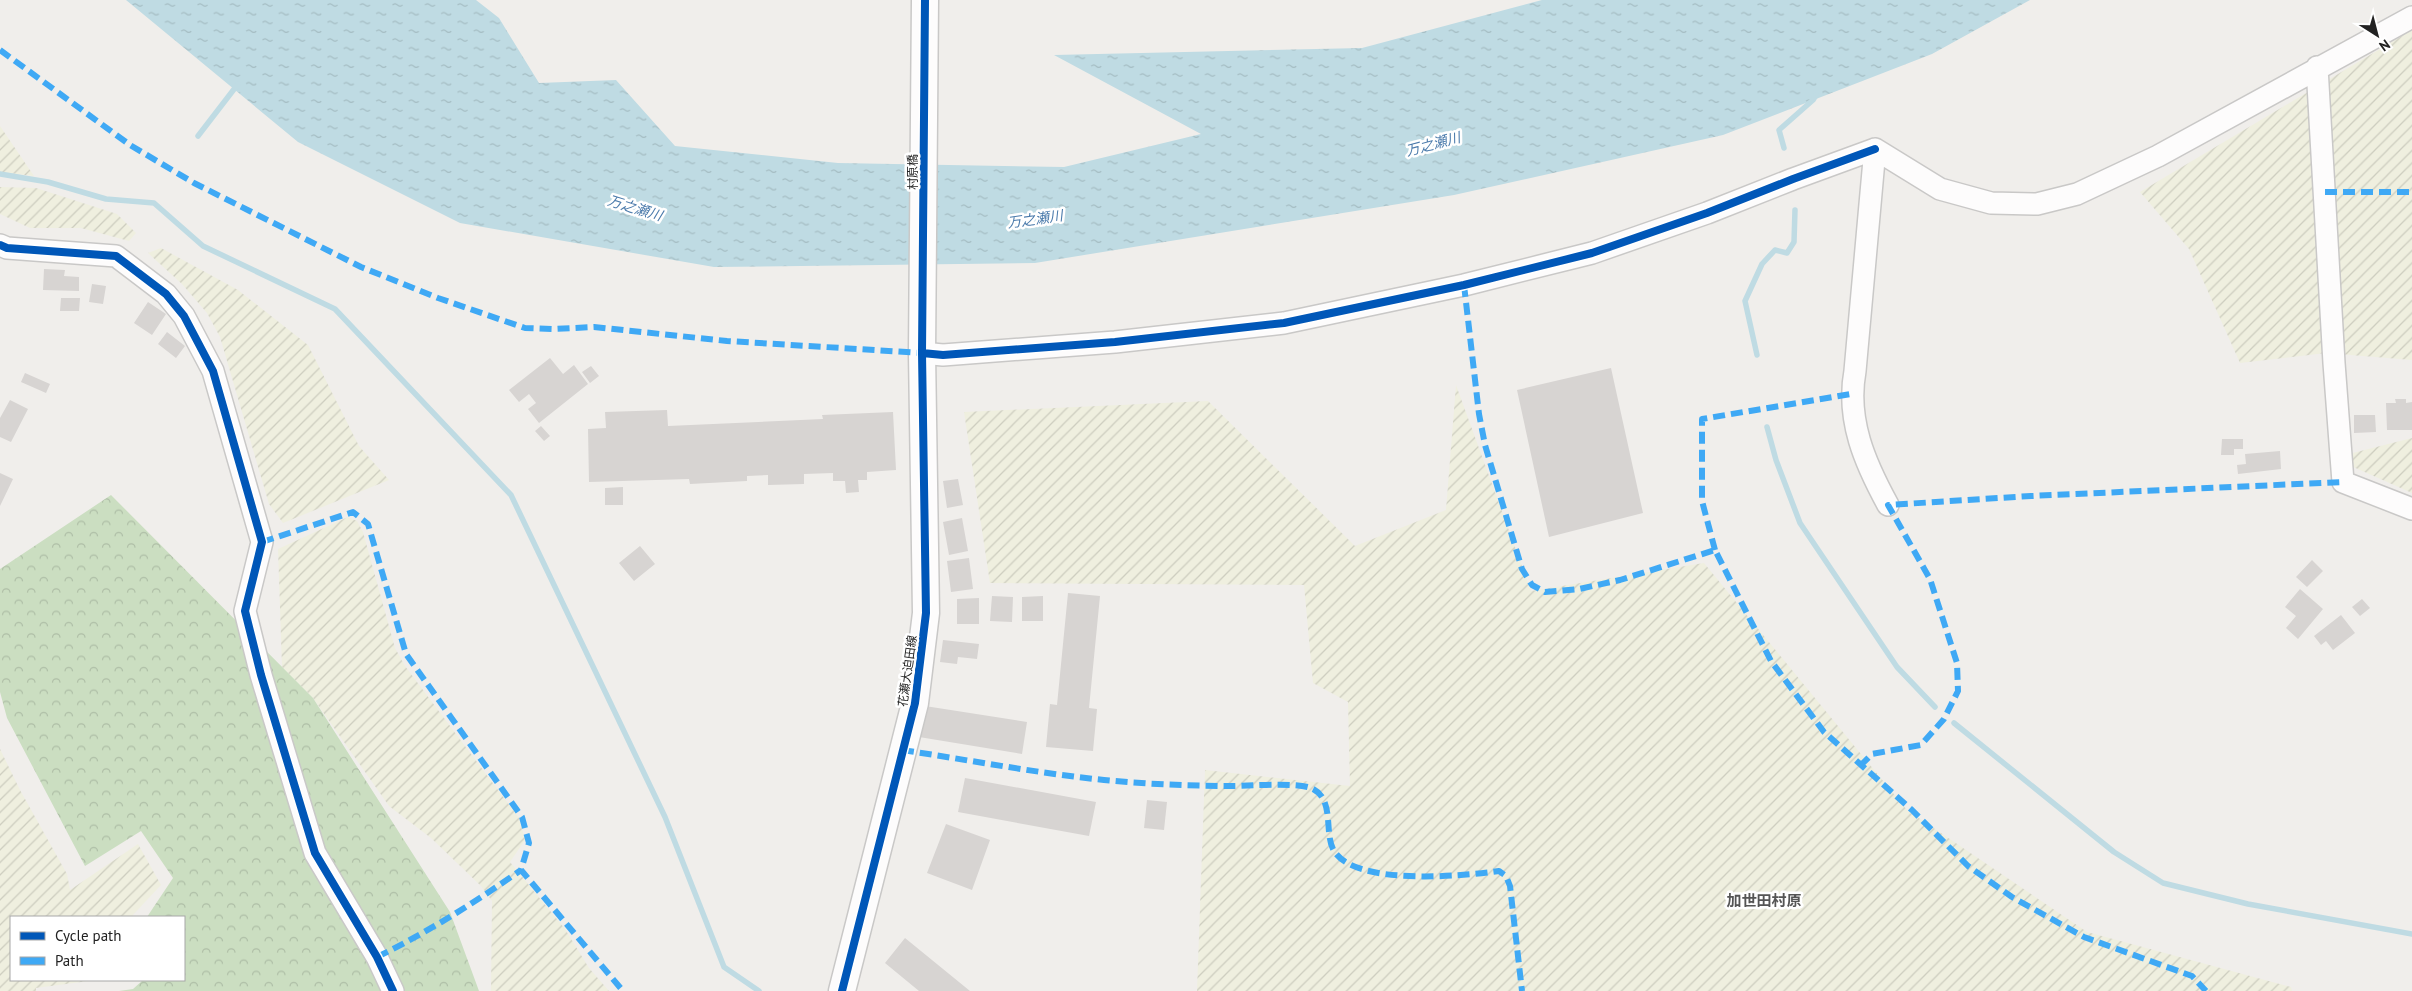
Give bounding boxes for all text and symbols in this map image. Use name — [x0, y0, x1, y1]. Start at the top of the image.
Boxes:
north arrow — [2352, 10, 2402, 60]
text: N — [2376, 36, 2394, 56]
water label: 万之瀬川 — [1404, 128, 1464, 160]
street label: 村原橋 — [905, 154, 920, 190]
water label: 万之瀬川 — [606, 191, 666, 225]
water label: 万之瀬川 — [1006, 206, 1066, 232]
street label: 花瀬大迫田線 — [895, 634, 919, 708]
district label: 加世田村原 — [1726, 891, 1802, 910]
legend — [10, 916, 185, 981]
text: Cycle path — [55, 926, 121, 945]
text: Path — [55, 951, 84, 970]

